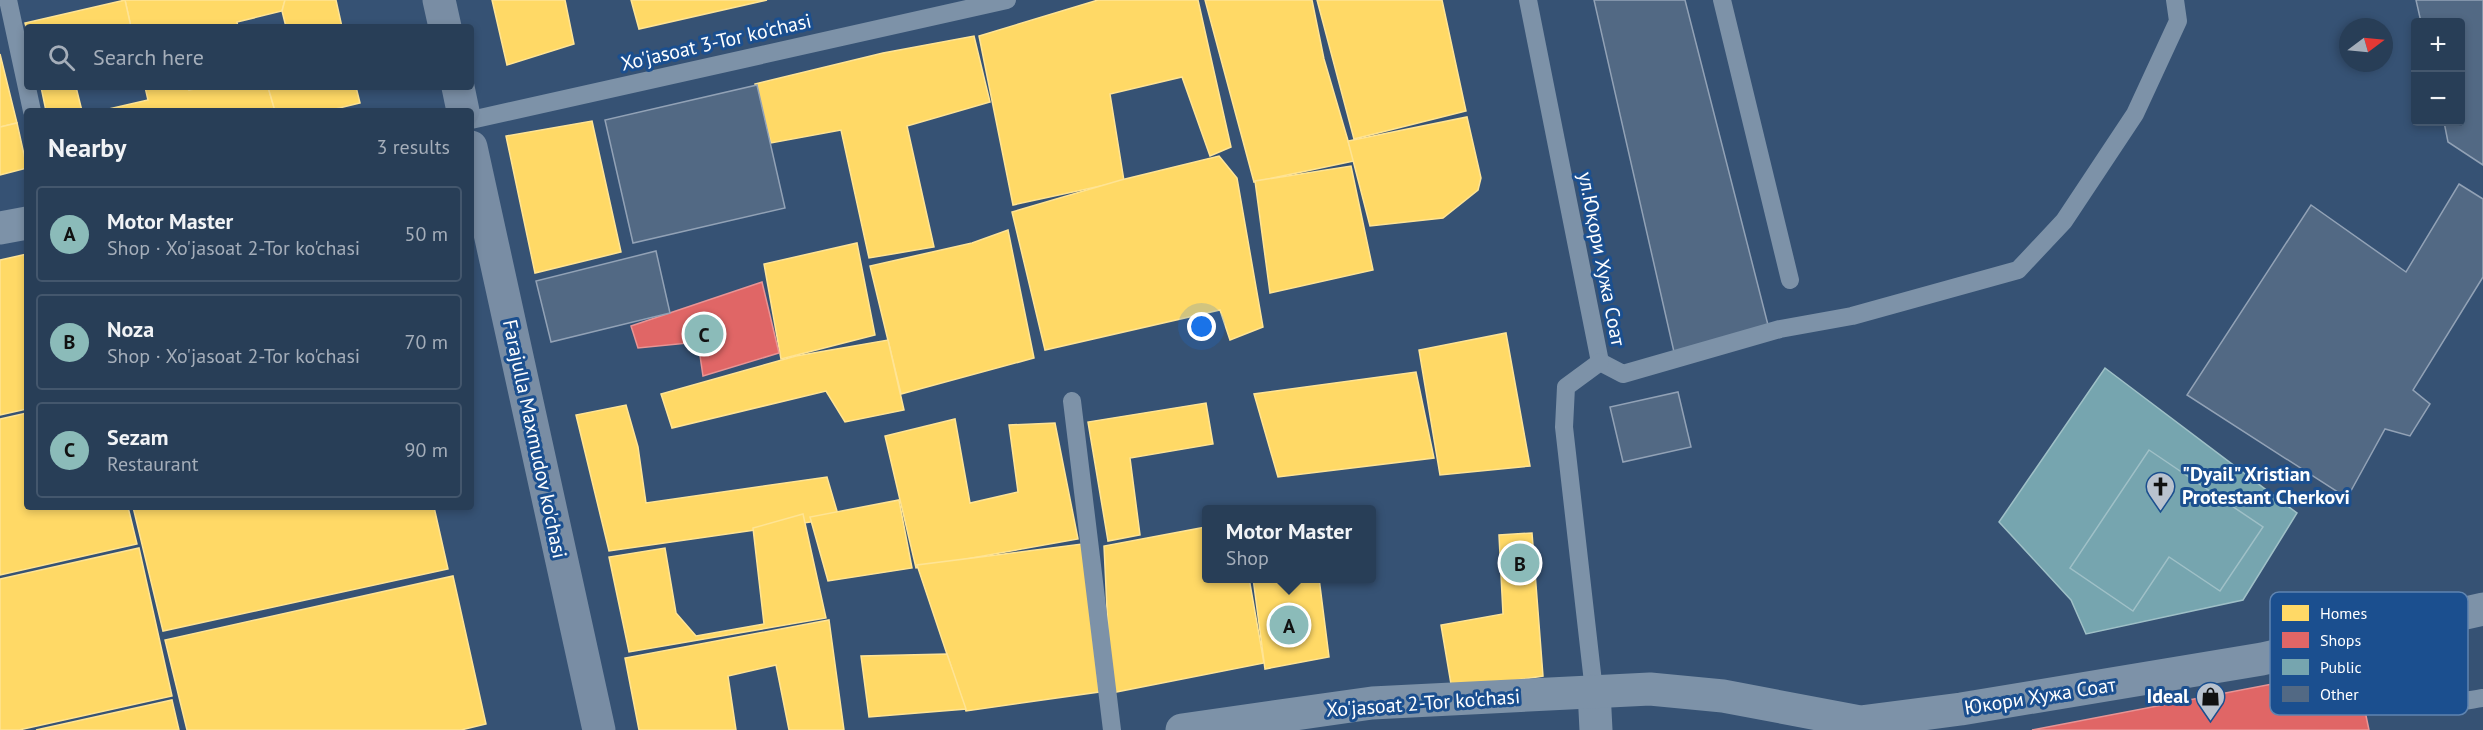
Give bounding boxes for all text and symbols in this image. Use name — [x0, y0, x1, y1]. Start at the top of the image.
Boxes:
street label: Xo'jasoat 3-Tor ko'chasi — [618, 7, 814, 77]
north arrow — [2339, 18, 2393, 72]
map controls — [2411, 18, 2465, 126]
button: + — [2411, 18, 2465, 72]
search box — [24, 24, 474, 90]
icon: search — [45, 41, 78, 74]
text: Search here — [93, 43, 204, 71]
button: − — [2411, 72, 2465, 126]
text: Nearby — [48, 131, 126, 164]
text: 3 results — [377, 134, 450, 160]
street label: ул.Юқори Хужа Соат — [1572, 170, 1632, 348]
text: Motor Master — [107, 207, 233, 235]
text: A — [63, 221, 76, 247]
text: 50 m — [405, 221, 448, 247]
text: Shop · Xo'jasoat 2-Tor ko'chasi — [107, 235, 360, 261]
pin: C — [684, 312, 724, 356]
your location — [1187, 312, 1216, 341]
text: Noza — [107, 315, 154, 343]
street label: Farajulla Maxmudov ko'chasi — [497, 317, 573, 561]
text: B — [64, 329, 75, 355]
text: 70 m — [405, 329, 448, 355]
text: Shop · Xo'jasoat 2-Tor ko'chasi — [107, 343, 360, 369]
text: Sezam — [107, 423, 168, 451]
text: C — [64, 437, 75, 463]
text: 90 m — [405, 437, 448, 463]
text: Restaurant — [107, 451, 198, 477]
place label: "Dyail" Xristian Protestant Cherkovi — [2182, 461, 2350, 510]
church icon: "Dyail" Xristian Protestant Cherkovi — [2145, 470, 2177, 512]
popup — [1202, 505, 1376, 583]
text: Motor Master — [1226, 517, 1352, 545]
pin: B — [1500, 540, 1540, 586]
text: Shop — [1226, 545, 1269, 571]
legend — [2270, 592, 2468, 715]
pin: A — [1270, 602, 1308, 648]
text: Homes — [2320, 603, 2367, 623]
text: Shops — [2320, 630, 2361, 650]
text: Public — [2320, 657, 2362, 677]
street label: Юкори Хужа Соат — [1962, 671, 2118, 721]
shop icon: Ideal — [2194, 680, 2226, 722]
street label: Xo'jasoat 2-Tor ko'chasi — [1325, 683, 1521, 723]
place label: Ideal — [2147, 683, 2189, 709]
text: Other — [2320, 684, 2359, 704]

